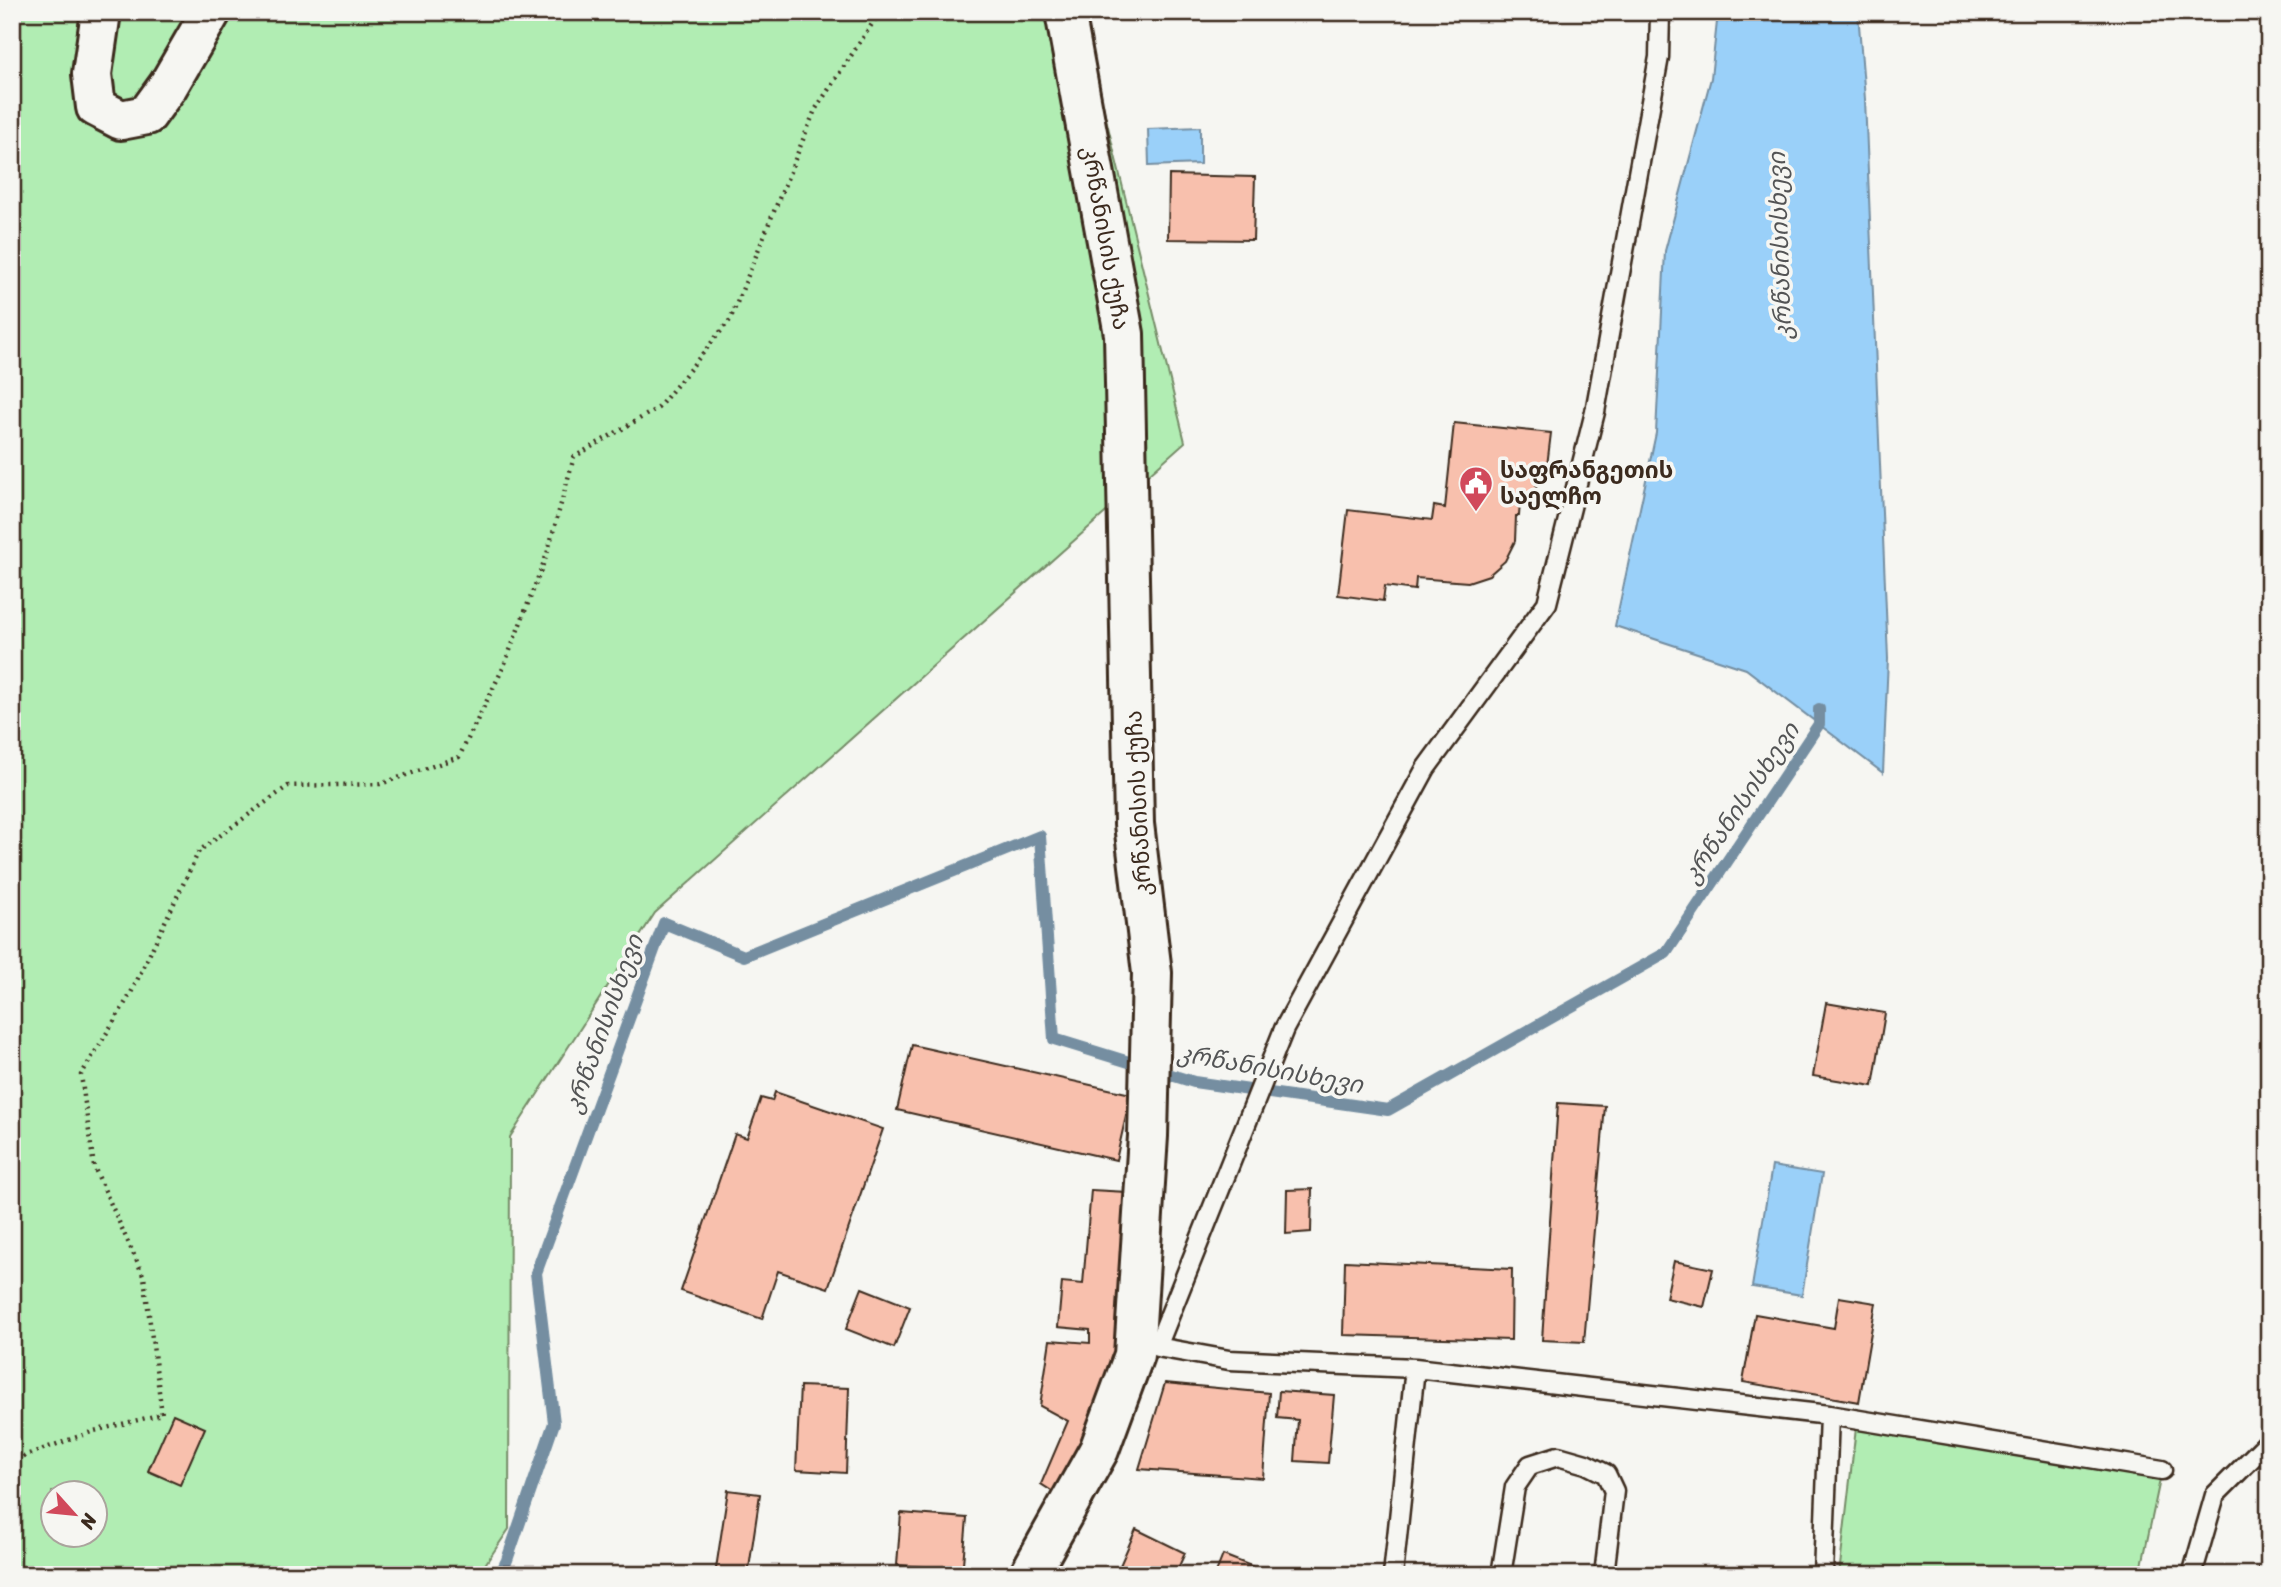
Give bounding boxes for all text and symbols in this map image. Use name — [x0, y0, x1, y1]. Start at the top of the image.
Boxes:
street label: კრწანისის ქუჩა — [1069, 143, 1142, 333]
water label: კრწანისისხევი — [1756, 150, 1804, 340]
place label: საფრანგეთის საელჩო — [1500, 450, 1673, 517]
public building icon: საფრანგეთის საელჩო — [1457, 464, 1495, 513]
street label: კრწანისის ქუჩა — [1113, 709, 1164, 897]
water label: კრწანისისხევი — [1671, 713, 1812, 892]
water label: კრწანისისხევი — [552, 928, 656, 1119]
water label: კრწანისისხევი — [1174, 1032, 1367, 1106]
north arrow — [38, 1478, 108, 1548]
text: N — [71, 1507, 107, 1536]

